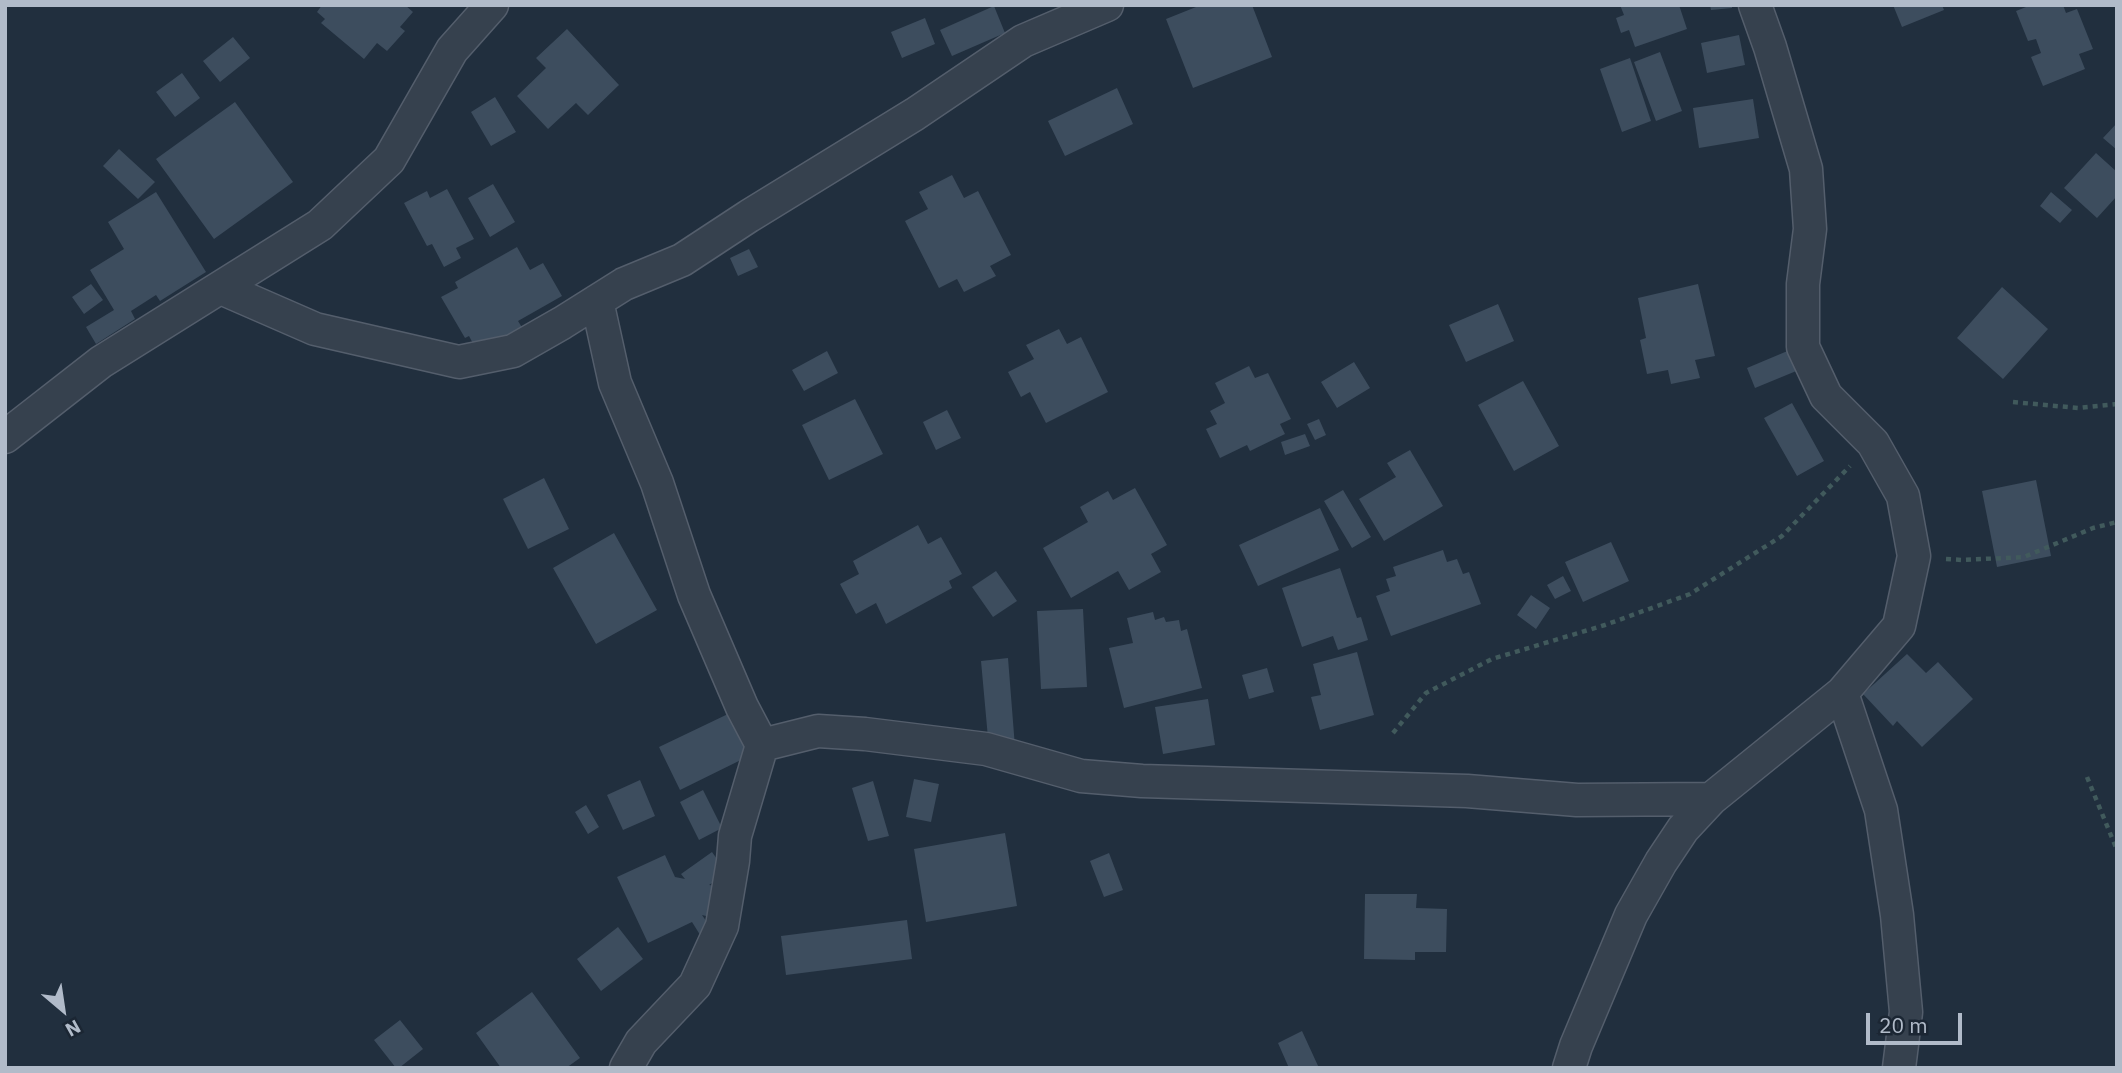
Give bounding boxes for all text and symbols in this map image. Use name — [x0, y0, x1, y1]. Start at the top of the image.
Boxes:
north arrow — [28, 975, 98, 1045]
scale bar — [1870, 1000, 1966, 1044]
text: 20 m — [1879, 1011, 1928, 1039]
text: N — [61, 1015, 85, 1042]

